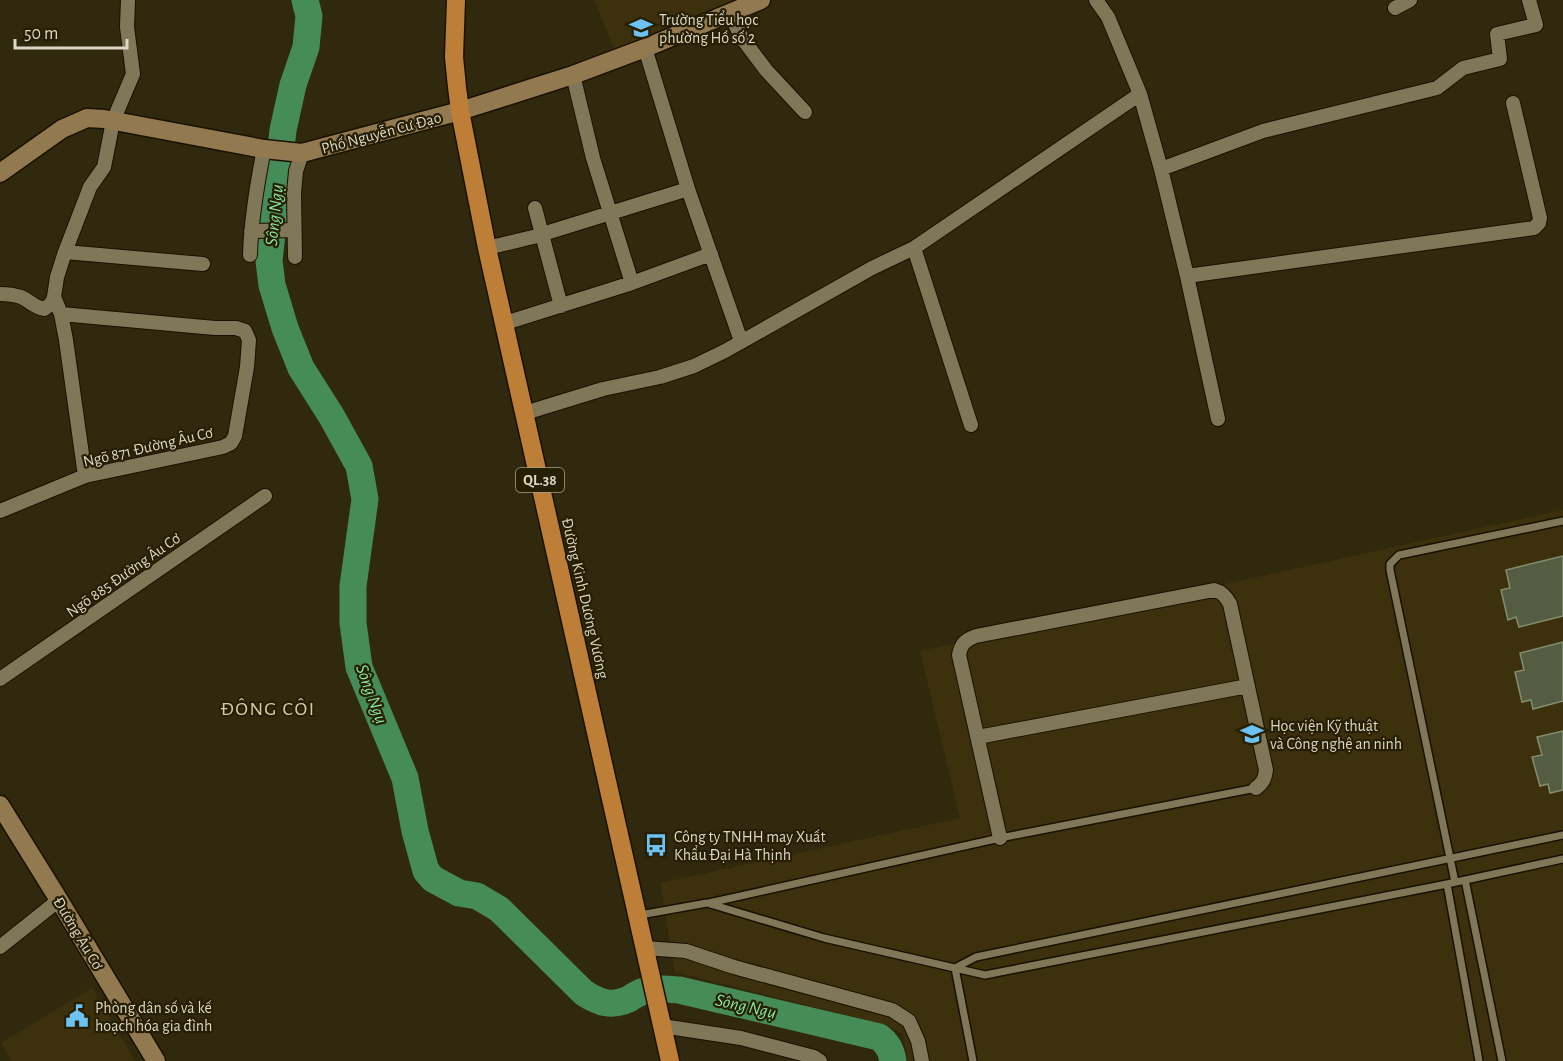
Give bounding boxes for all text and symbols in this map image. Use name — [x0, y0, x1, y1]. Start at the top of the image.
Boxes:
place label: Trường Tiểu học phường Hồ số 2 — [659, 10, 758, 46]
scale bar — [15, 12, 128, 50]
school or university icon: Trường Tiểu học phường Hồ số 2 — [628, 15, 654, 41]
text: 50 m — [24, 25, 58, 43]
street label: Phố Nguyễn Cư Đạo — [319, 107, 443, 158]
water label: Sông Ngụ — [263, 183, 287, 247]
street label: Ngõ 871 Đường Âu Cơ — [81, 422, 215, 470]
road number: QL.38 — [516, 468, 564, 492]
street label: Đường Kinh Dương Vương — [559, 516, 611, 680]
street label: Ngõ 885 Đường Âu Cơ — [62, 528, 184, 620]
water label: Sông Ngụ — [352, 662, 390, 726]
district label: ĐÔNG CÔI — [220, 698, 316, 719]
place label: Học viện Kỹ thuật và Công nghệ an ninh — [1270, 718, 1402, 752]
school or university icon: Học viện Kỹ thuật và Công nghệ an ninh — [1239, 721, 1265, 747]
place label: Công ty TNHH may Xuất Khẩu Đại Hà Thịnh — [674, 829, 826, 863]
bus stop icon: Công ty TNHH may Xuất Khẩu Đại Hà Thịnh — [643, 832, 669, 858]
street label: Đường Âu Cơ — [50, 893, 108, 973]
water label: Sông Ngụ — [714, 991, 778, 1023]
place label: Phòng dân số và kế hoạch hóa gia đình — [95, 1000, 212, 1034]
public building icon: Phòng dân số và kế hoạch hóa gia đình — [64, 1003, 90, 1029]

